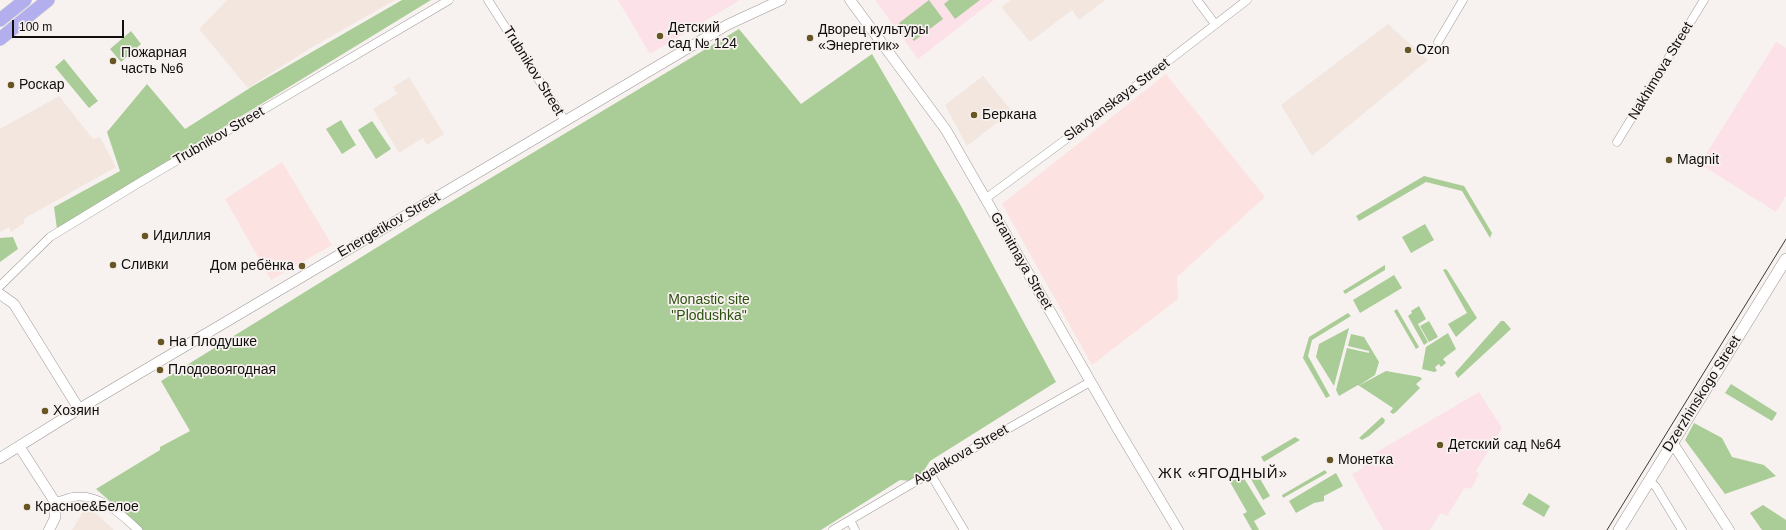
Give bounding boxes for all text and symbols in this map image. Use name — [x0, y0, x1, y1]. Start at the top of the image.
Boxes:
scale bar — [14, 12, 126, 38]
street label: Nakhimova Street — [1625, 19, 1697, 123]
text: 100 m — [19, 20, 52, 34]
place label: Детский сад № 124 — [668, 20, 737, 52]
place label: Дворец культуры «Энергетик» — [818, 22, 929, 54]
street label: Trubnikov Street — [499, 23, 567, 119]
marker: Детский сад № 124 — [655, 31, 665, 41]
marker: Дворец культуры «Энергетик» — [805, 33, 815, 43]
place label: Ozon — [1416, 42, 1449, 58]
place label: Пожарная часть №6 — [121, 45, 187, 78]
marker: Ozon — [1403, 45, 1413, 55]
street label: Slavyanskaya Street — [1061, 55, 1173, 145]
marker: Пожарная часть №6 — [108, 56, 118, 66]
place label: Роскар — [19, 77, 65, 93]
marker: Роскар — [6, 80, 16, 90]
street label: Trubnikov Street — [171, 103, 267, 169]
place label: Беркана — [982, 107, 1036, 123]
marker: Беркана — [969, 110, 979, 120]
place label: Magnit — [1677, 152, 1719, 168]
marker: Magnit — [1664, 155, 1674, 165]
street label: Energetikov Street — [335, 189, 443, 261]
street label: Granitnaya Street — [986, 209, 1056, 313]
place label: Идиллия — [153, 228, 211, 244]
marker: Идиллия — [140, 231, 150, 241]
place label: Сливки — [121, 257, 168, 273]
place label: Дом ребёнка — [210, 258, 294, 274]
marker: Сливки — [108, 260, 118, 270]
marker: Дом ребёнка — [297, 261, 307, 271]
park label: Monastic site "Plodushka" — [668, 292, 750, 324]
street label: Dzerzhinskogo Street — [1659, 333, 1745, 455]
place label: На Плодушке — [169, 334, 257, 350]
marker: На Плодушке — [156, 337, 166, 347]
place label: Плодовоягодная — [168, 362, 276, 378]
marker: Плодовоягодная — [155, 365, 165, 375]
place label: Хозяин — [53, 403, 99, 419]
marker: Хозяин — [40, 406, 50, 416]
street label: Agalakova Street — [911, 421, 1011, 489]
place label: Детский сад №64 — [1448, 437, 1561, 453]
marker: Детский сад №64 — [1435, 440, 1445, 450]
place label: Монетка — [1338, 452, 1393, 468]
marker: Монетка — [1325, 455, 1335, 465]
district label: ЖК «ЯГОДНЫЙ» — [1158, 465, 1288, 483]
place label: Красное&Белое — [35, 499, 139, 515]
marker: Красное&Белое — [22, 502, 32, 512]

